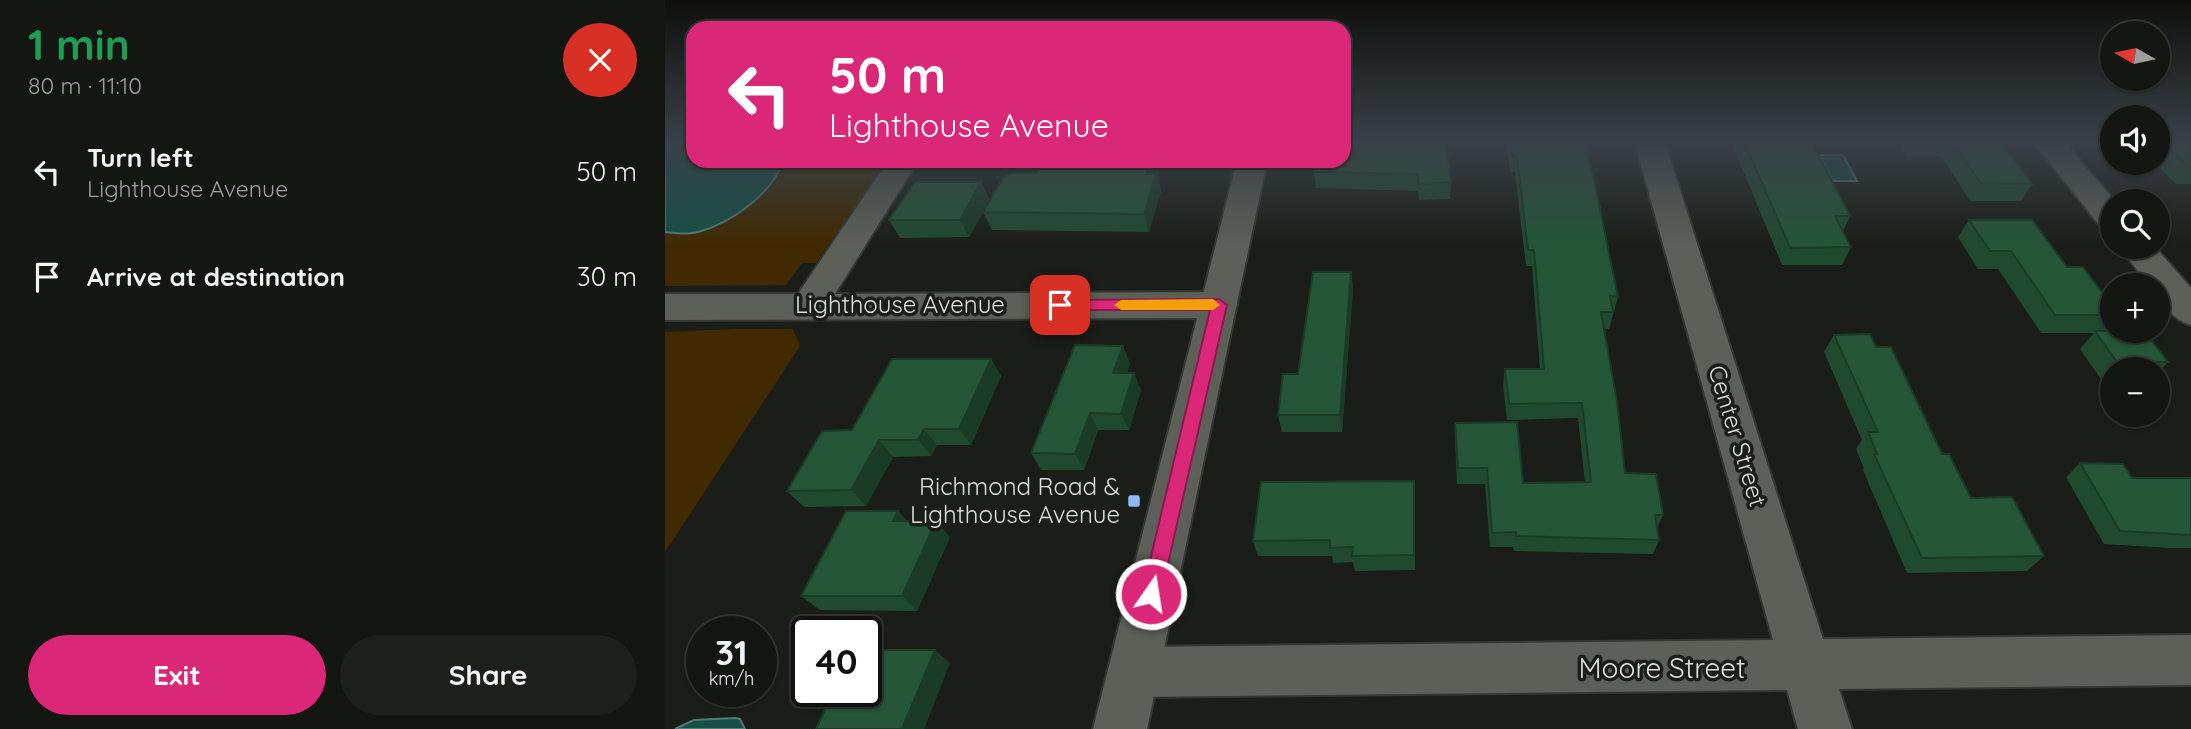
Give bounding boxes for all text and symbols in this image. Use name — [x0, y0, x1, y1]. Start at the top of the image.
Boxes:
text: 1 min — [28, 18, 130, 71]
north arrow — [2100, 21, 2170, 91]
map controls — [2100, 21, 2170, 427]
button: close — [563, 23, 637, 97]
text: 50 m — [829, 44, 946, 105]
icon: left — [714, 49, 805, 140]
text: 80 m · 11:10 — [28, 71, 142, 100]
text: Lighthouse Avenue — [829, 105, 1109, 145]
button: sound — [2100, 105, 2170, 175]
text: Turn left — [87, 141, 194, 174]
icon: left — [28, 153, 66, 191]
text: 50 m — [577, 155, 637, 188]
text: Lighthouse Avenue — [87, 174, 288, 203]
button: search — [2100, 189, 2170, 259]
icon: arrive — [28, 258, 66, 296]
text: Arrive at destination — [87, 260, 345, 293]
text: 30 m — [577, 260, 637, 293]
button: + — [2100, 273, 2170, 343]
pin — [1030, 275, 1090, 335]
icon: arrive — [1041, 286, 1079, 324]
street label: Lighthouse Avenue — [795, 289, 1005, 319]
button: − — [2100, 357, 2170, 427]
street label: Center Street — [1702, 361, 1774, 510]
place label: Richmond Road & Lighthouse Avenue — [910, 471, 1120, 529]
marker: Richmond Road & Lighthouse Avenue — [1126, 493, 1142, 509]
position arrow — [1114, 557, 1188, 631]
speed limit sign: 40 — [791, 616, 882, 707]
text: 31 — [715, 630, 748, 674]
button: Exit — [28, 635, 326, 715]
button: Share — [340, 635, 637, 715]
street label: Moore Street — [1578, 650, 1746, 685]
text: km/h — [709, 667, 754, 690]

